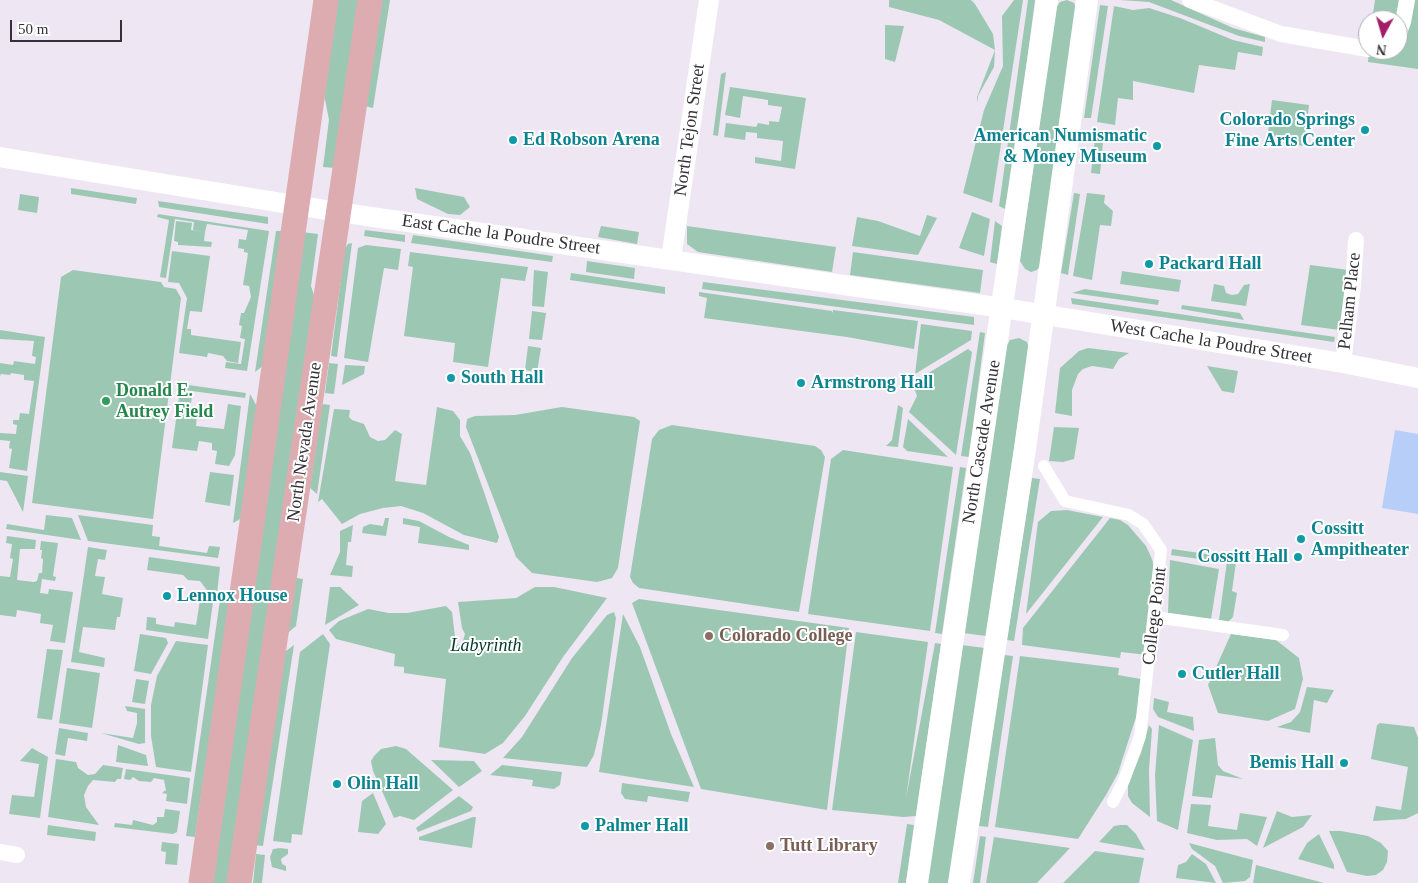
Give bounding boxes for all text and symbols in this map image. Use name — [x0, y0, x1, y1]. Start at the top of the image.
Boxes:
scale bar — [12, 10, 125, 42]
north arrow — [1358, 10, 1408, 60]
text: 50 m — [18, 21, 48, 37]
text: N — [1376, 41, 1387, 57]
street label: North Tejon Street — [670, 62, 710, 198]
place label: Colorado Springs Fine Arts Center — [1219, 109, 1355, 152]
marker: Colorado Springs Fine Arts Center — [1359, 124, 1371, 136]
place label: American Numismatic & Money Museum — [974, 125, 1147, 168]
place label: Ed Robson Arena — [523, 129, 660, 151]
marker: Ed Robson Arena — [507, 134, 519, 146]
marker: American Numismatic & Money Museum — [1151, 140, 1163, 152]
street label: East Cache la Poudre Street — [401, 210, 601, 260]
street label: Pelham Place — [1334, 251, 1366, 351]
place label: Packard Hall — [1159, 253, 1261, 275]
marker: Packard Hall — [1143, 258, 1155, 270]
street label: West Cache la Poudre Street — [1108, 315, 1314, 369]
street label: North Cascade Avenue — [958, 359, 1006, 525]
street label: North Nevada Avenue — [283, 361, 327, 523]
place label: South Hall — [461, 367, 544, 389]
marker: South Hall — [445, 372, 457, 384]
place label: Armstrong Hall — [811, 372, 933, 394]
marker: Armstrong Hall — [795, 377, 807, 389]
place label: Donald E. Autrey Field — [116, 380, 213, 422]
marker: Donald E. Autrey Field — [100, 395, 112, 407]
place label: Cossitt Ampitheater — [1311, 518, 1409, 560]
marker: Cossitt Ampitheater — [1295, 533, 1307, 545]
place label: Cossitt Hall — [1197, 546, 1288, 568]
marker: Cossitt Hall — [1292, 551, 1304, 563]
street label: College Point — [1138, 566, 1172, 666]
place label: Lennox House — [177, 585, 288, 607]
marker: Lennox House — [161, 590, 173, 602]
place label: Colorado College — [719, 625, 852, 647]
marker: Colorado College — [703, 630, 715, 642]
park label: Labyrinth — [450, 635, 522, 657]
place label: Cutler Hall — [1192, 663, 1279, 685]
marker: Cutler Hall — [1176, 668, 1188, 680]
place label: Bemis Hall — [1250, 752, 1334, 774]
marker: Bemis Hall — [1338, 757, 1350, 769]
place label: Olin Hall — [347, 773, 419, 795]
marker: Olin Hall — [331, 778, 343, 790]
place label: Palmer Hall — [595, 815, 688, 837]
marker: Palmer Hall — [579, 820, 591, 832]
place label: Tutt Library — [780, 835, 878, 857]
marker: Tutt Library — [764, 840, 776, 852]

